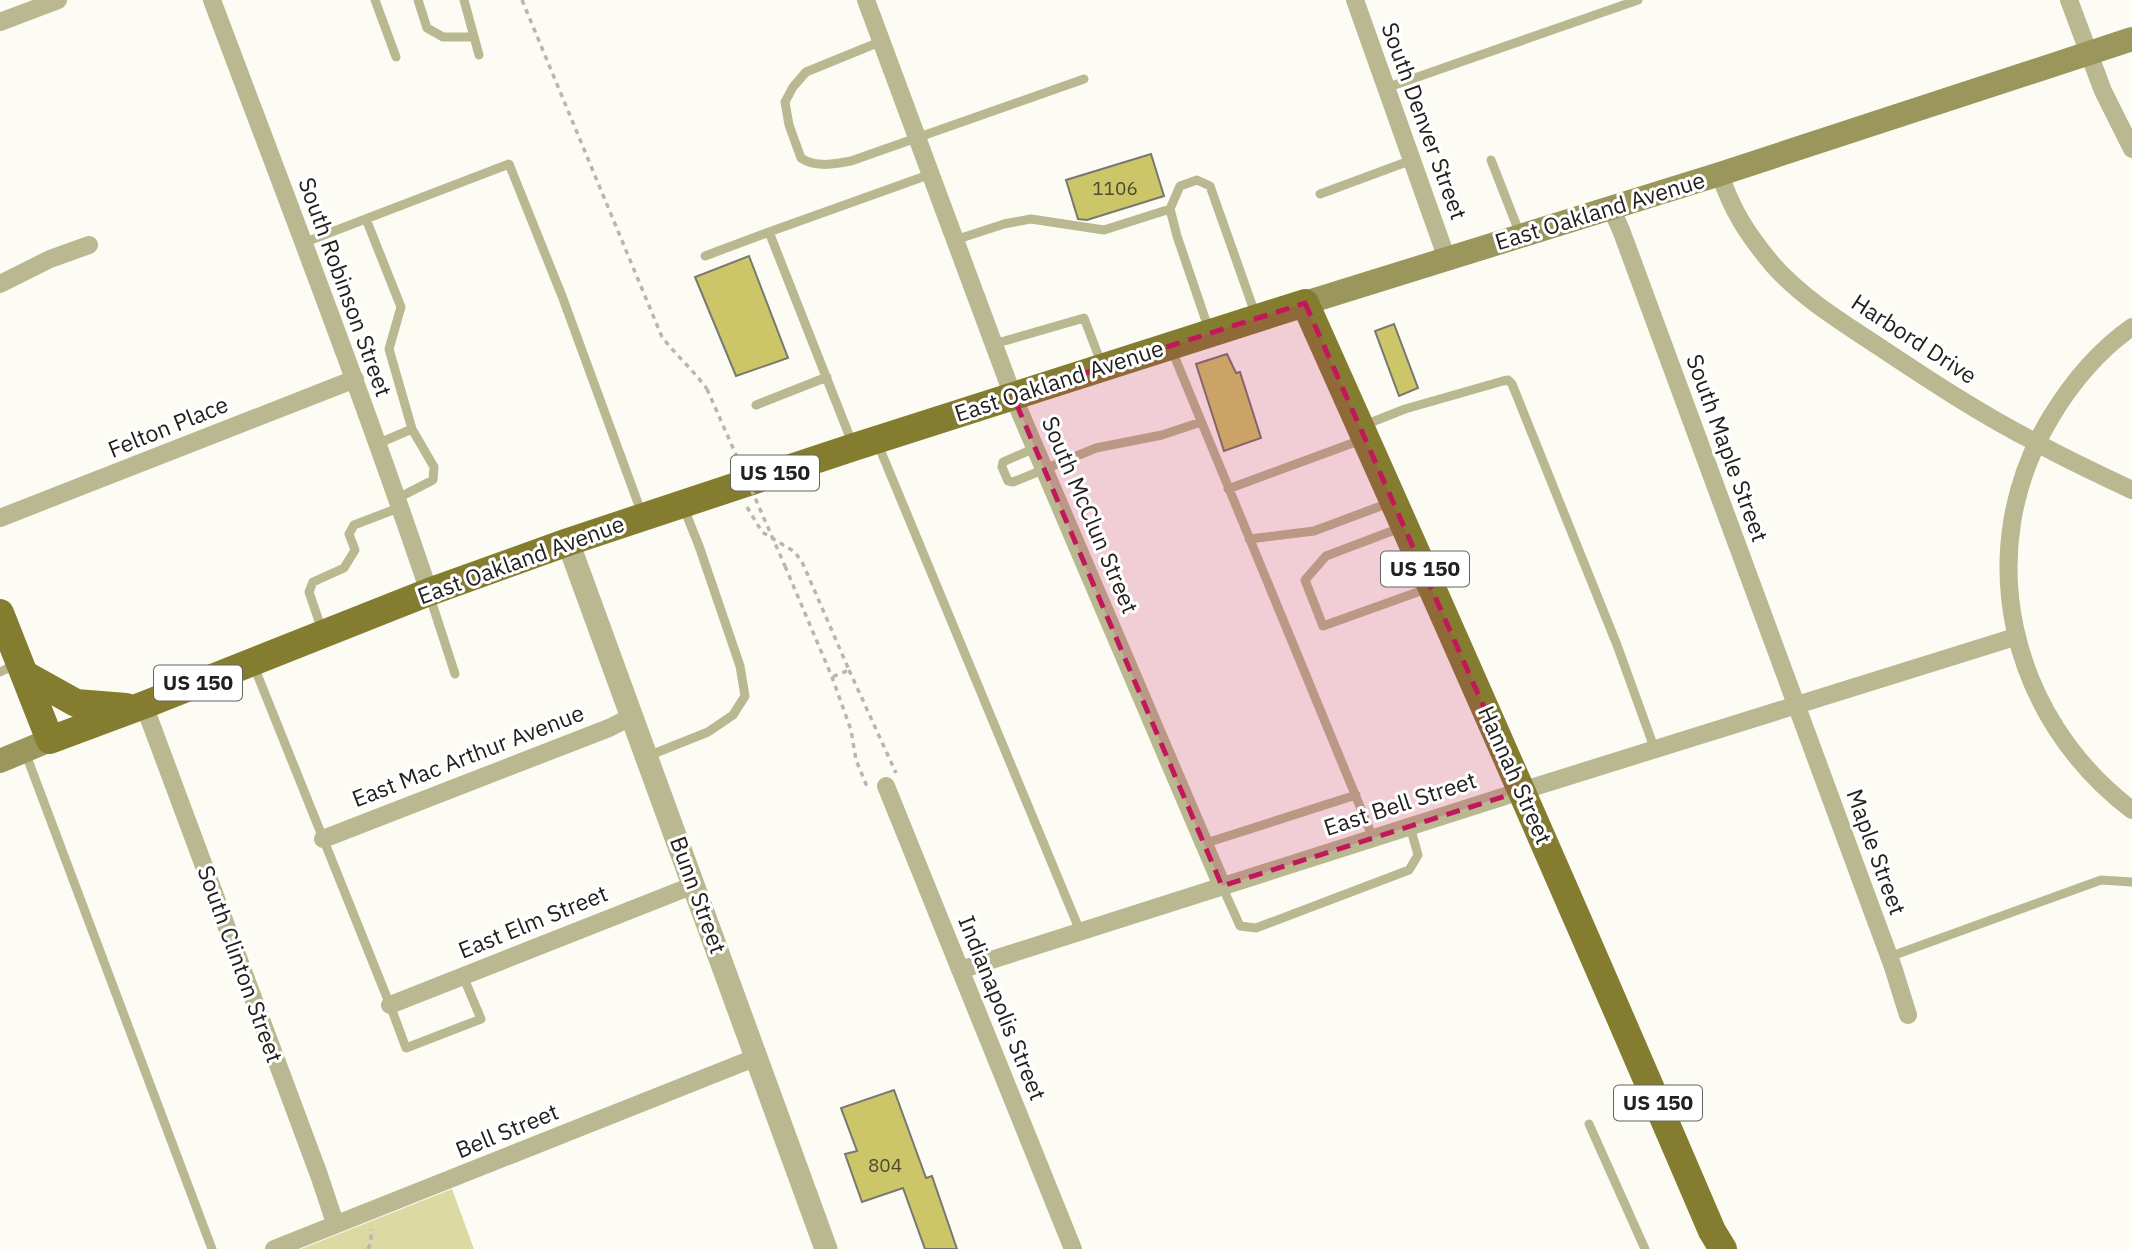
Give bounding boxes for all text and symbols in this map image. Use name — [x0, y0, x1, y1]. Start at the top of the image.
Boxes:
street label: South Denver Street — [1375, 18, 1475, 223]
street label: East Oakland Avenue — [1491, 164, 1708, 256]
street label: South Robinson Street — [292, 173, 400, 400]
house number: 1106 — [1092, 176, 1138, 200]
street label: Harbord Drive — [1846, 286, 1983, 390]
street label: East Oakland Avenue — [950, 332, 1167, 428]
street label: South Maple Street — [1680, 350, 1776, 546]
street label: Felton Place — [103, 388, 232, 464]
street label: South McClun Street — [1036, 411, 1146, 618]
road number: US 150 — [731, 456, 819, 490]
street label: East Oakland Avenue — [413, 508, 628, 610]
road number: US 150 — [1381, 552, 1469, 586]
road number: US 150 — [154, 666, 242, 700]
street label: East Mac Arthur Avenue — [347, 697, 588, 813]
street label: Hannah Street — [1472, 701, 1560, 849]
street label: East Bell Street — [1320, 764, 1480, 842]
street label: Maple Street — [1840, 785, 1914, 919]
street label: Bunn Street — [664, 832, 734, 957]
street label: South Clinton Street — [191, 861, 291, 1066]
street label: East Elm Street — [454, 877, 612, 965]
street label: Indianapolis Street — [952, 911, 1054, 1105]
road number: US 150 — [1614, 1086, 1702, 1120]
street label: Bell Street — [451, 1096, 563, 1164]
house number: 804 — [868, 1153, 902, 1177]

